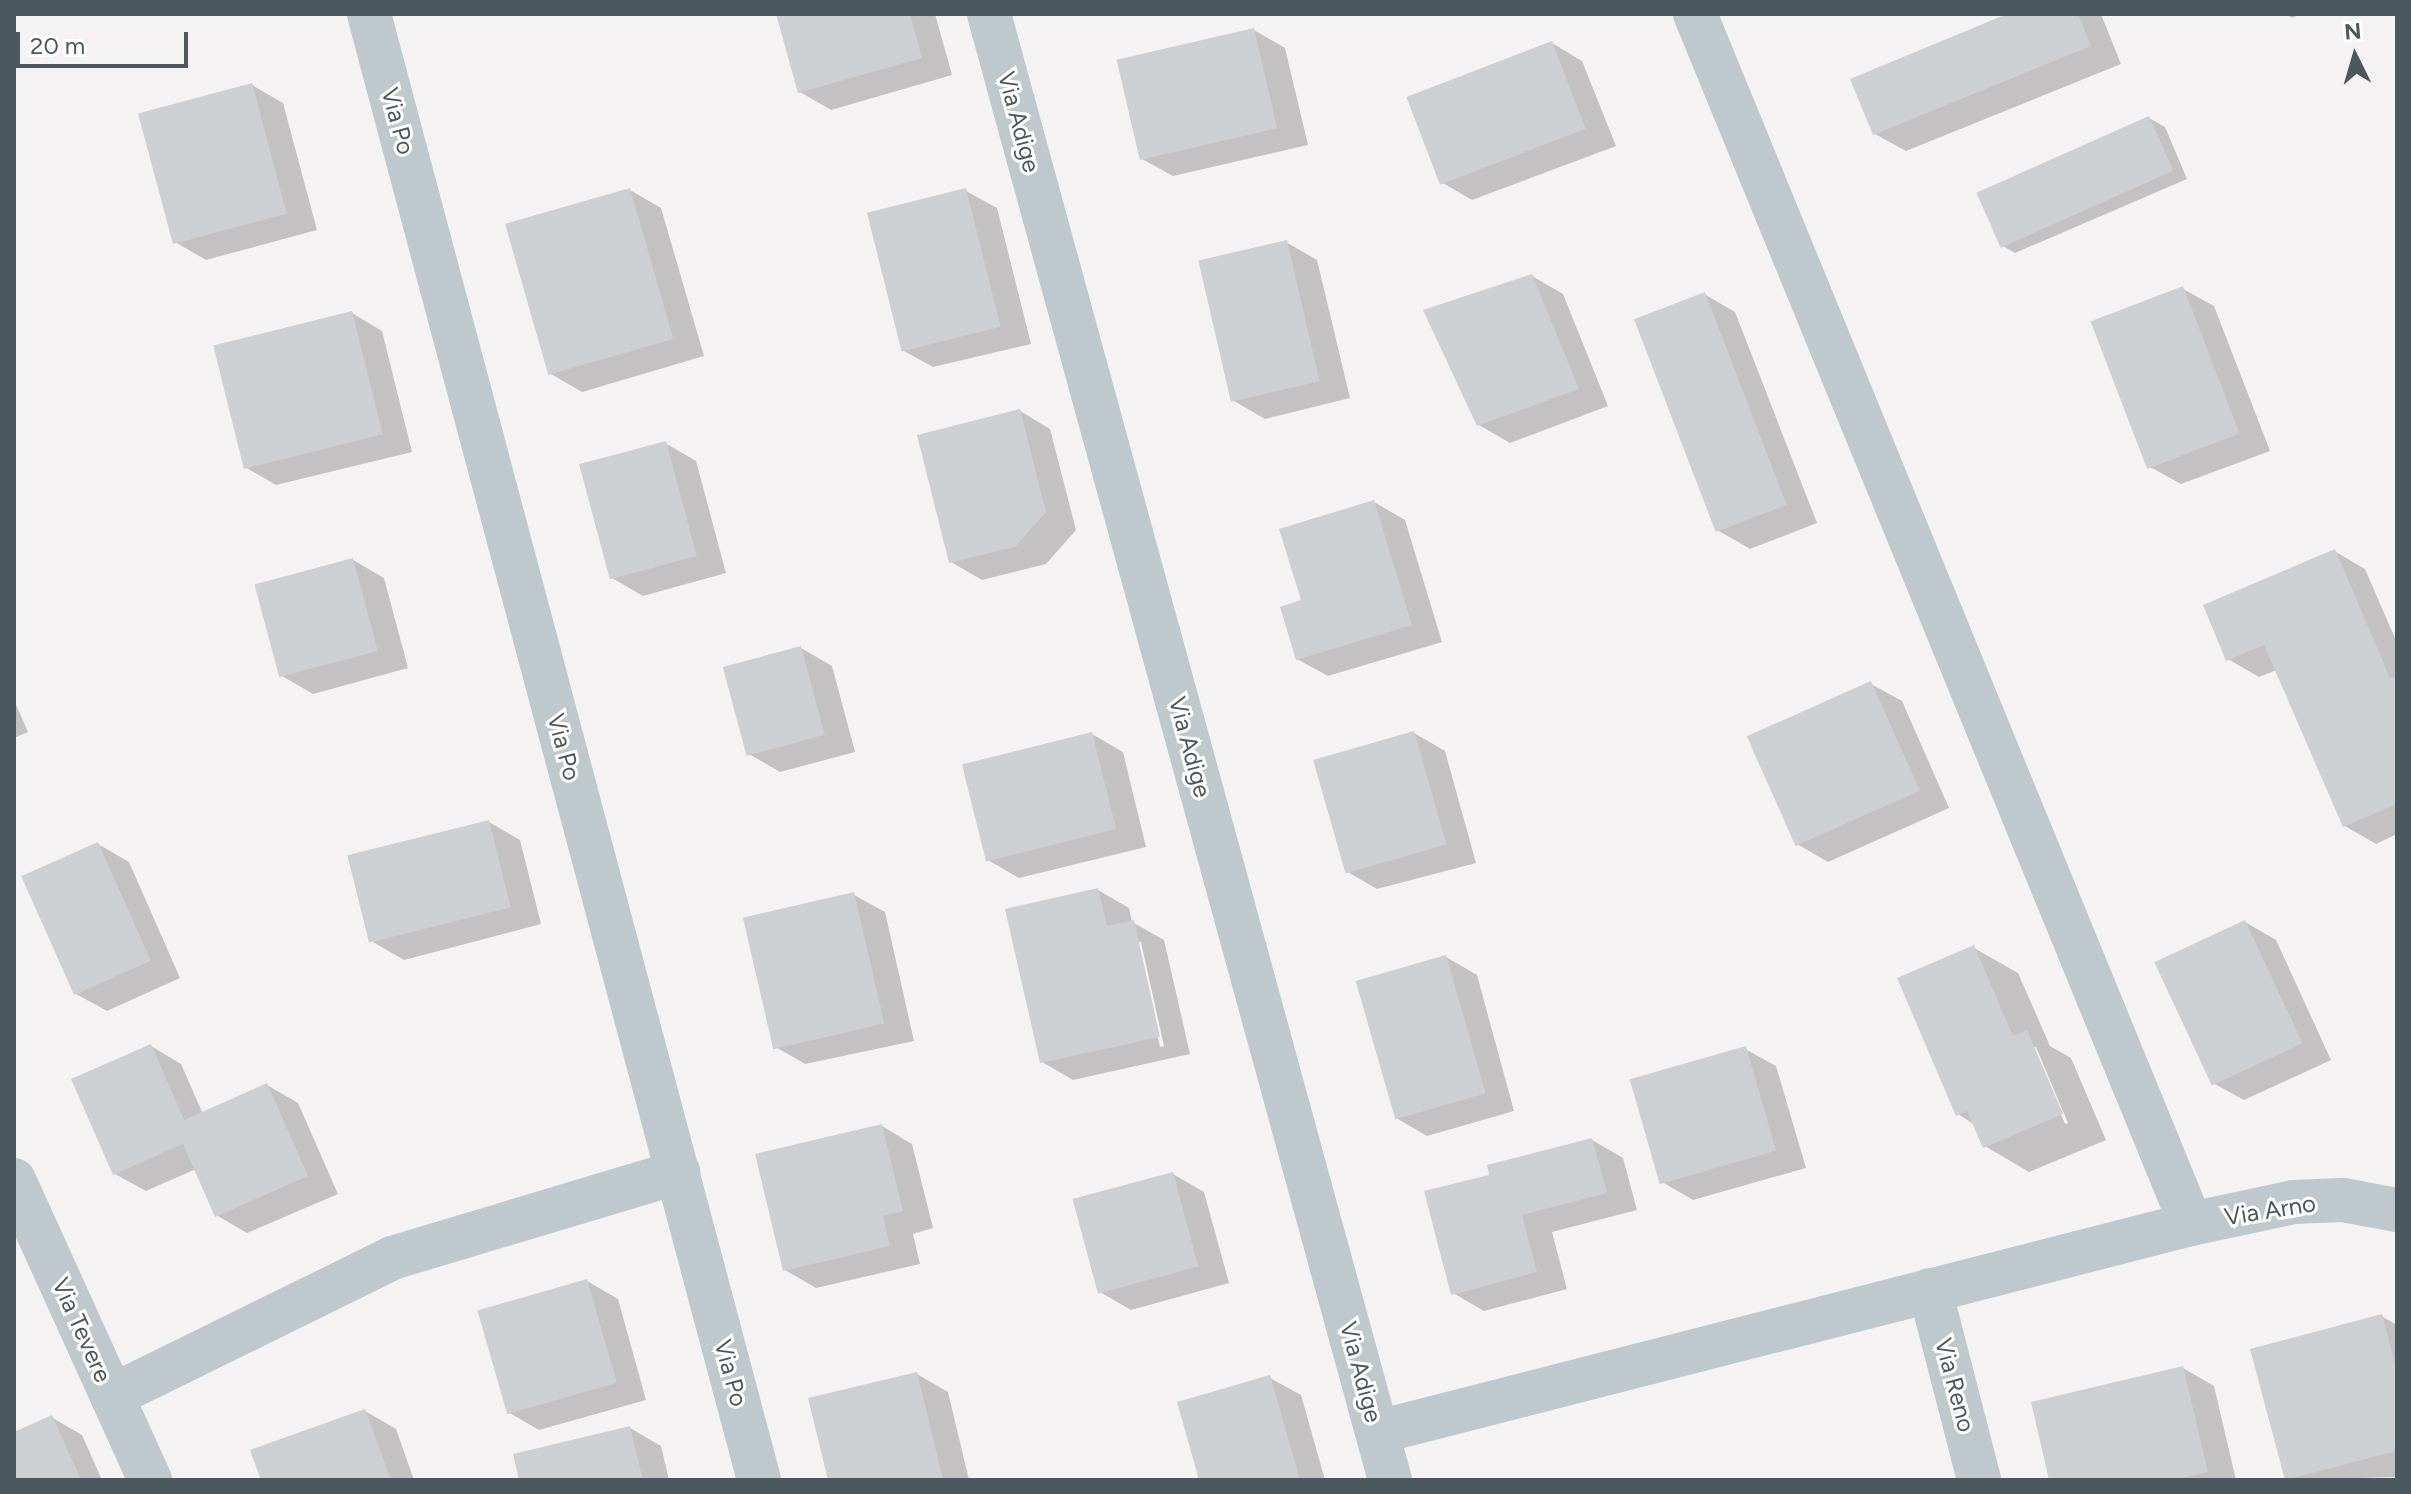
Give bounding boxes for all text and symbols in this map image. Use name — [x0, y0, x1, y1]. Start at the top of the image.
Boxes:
scale bar — [20, 16, 192, 66]
north arrow — [2315, 16, 2395, 96]
text: N — [2343, 17, 2363, 46]
text: 20 m — [30, 31, 85, 60]
street label: Via Adige — [992, 68, 1046, 176]
street label: Via Po — [375, 84, 421, 158]
street label: Via Adige — [1163, 693, 1217, 801]
street label: Via Po — [541, 710, 587, 784]
street label: Via Arno — [2222, 1189, 2318, 1231]
street label: Via Tevere — [46, 1273, 118, 1387]
street label: Via Adige — [1334, 1318, 1388, 1426]
street label: Via Reno — [1929, 1335, 1981, 1435]
street label: Via Po — [708, 1336, 754, 1410]

